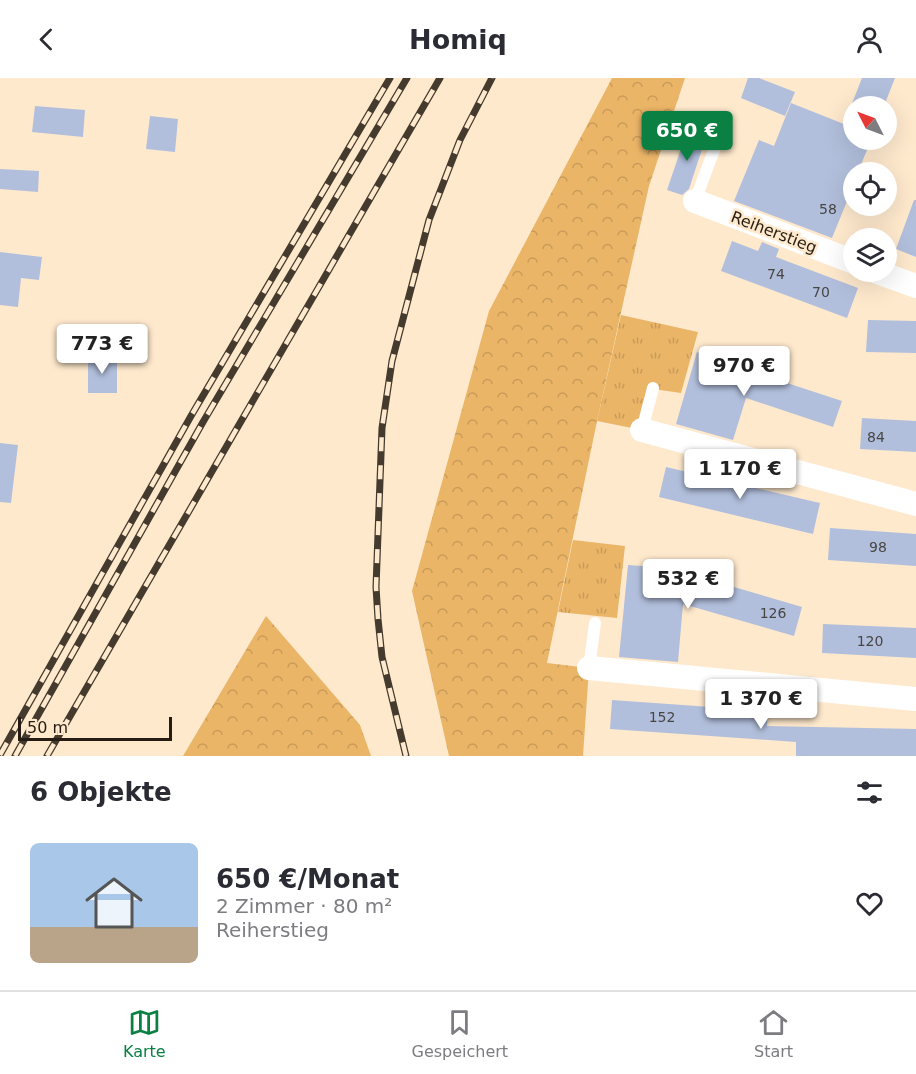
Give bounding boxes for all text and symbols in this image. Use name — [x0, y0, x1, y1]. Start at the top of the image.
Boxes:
icon: back — [30, 23, 63, 56]
icon: person — [853, 23, 886, 56]
text: Homiq — [409, 24, 507, 55]
north arrow — [843, 96, 897, 150]
map controls — [843, 96, 897, 282]
pin: 650 € — [645, 111, 729, 162]
text: 650 € — [656, 118, 718, 142]
button: locate — [843, 162, 897, 216]
house number: 58 — [819, 201, 837, 217]
street label: Reiherstieg — [728, 207, 820, 257]
button: layers — [843, 228, 897, 282]
house number: 74 — [767, 266, 785, 282]
house number: 70 — [812, 284, 830, 300]
pin: 773 € — [60, 324, 144, 375]
text: 773 € — [71, 331, 133, 355]
pin: 970 € — [702, 346, 786, 397]
text: 970 € — [713, 353, 775, 377]
house number: 84 — [867, 429, 885, 445]
pin: 1 170 € — [685, 449, 795, 500]
text: 1 170 € — [698, 456, 782, 480]
house number: 98 — [869, 539, 887, 555]
pin: 532 € — [646, 559, 730, 610]
text: 532 € — [657, 566, 719, 590]
house number: 126 — [760, 605, 786, 621]
house number: 120 — [857, 633, 883, 649]
pin: 1 370 € — [706, 679, 816, 730]
text: 1 370 € — [719, 686, 803, 710]
house number: 152 — [649, 709, 675, 725]
scale bar — [18, 714, 172, 742]
text: 50 m — [27, 718, 68, 737]
icon: filters — [853, 776, 886, 809]
text: 6 Objekte — [30, 777, 172, 807]
text: 650 €/Monat — [216, 864, 399, 894]
icon: home — [78, 867, 150, 939]
icon: heart — [853, 887, 886, 920]
text: 2 Zimmer · 80 m² — [216, 894, 392, 918]
text: Reiherstieg — [216, 918, 329, 942]
tab: Karte — [123, 1006, 166, 1061]
tab: Gespeichert — [411, 1006, 508, 1061]
tab: Start — [754, 1006, 793, 1061]

